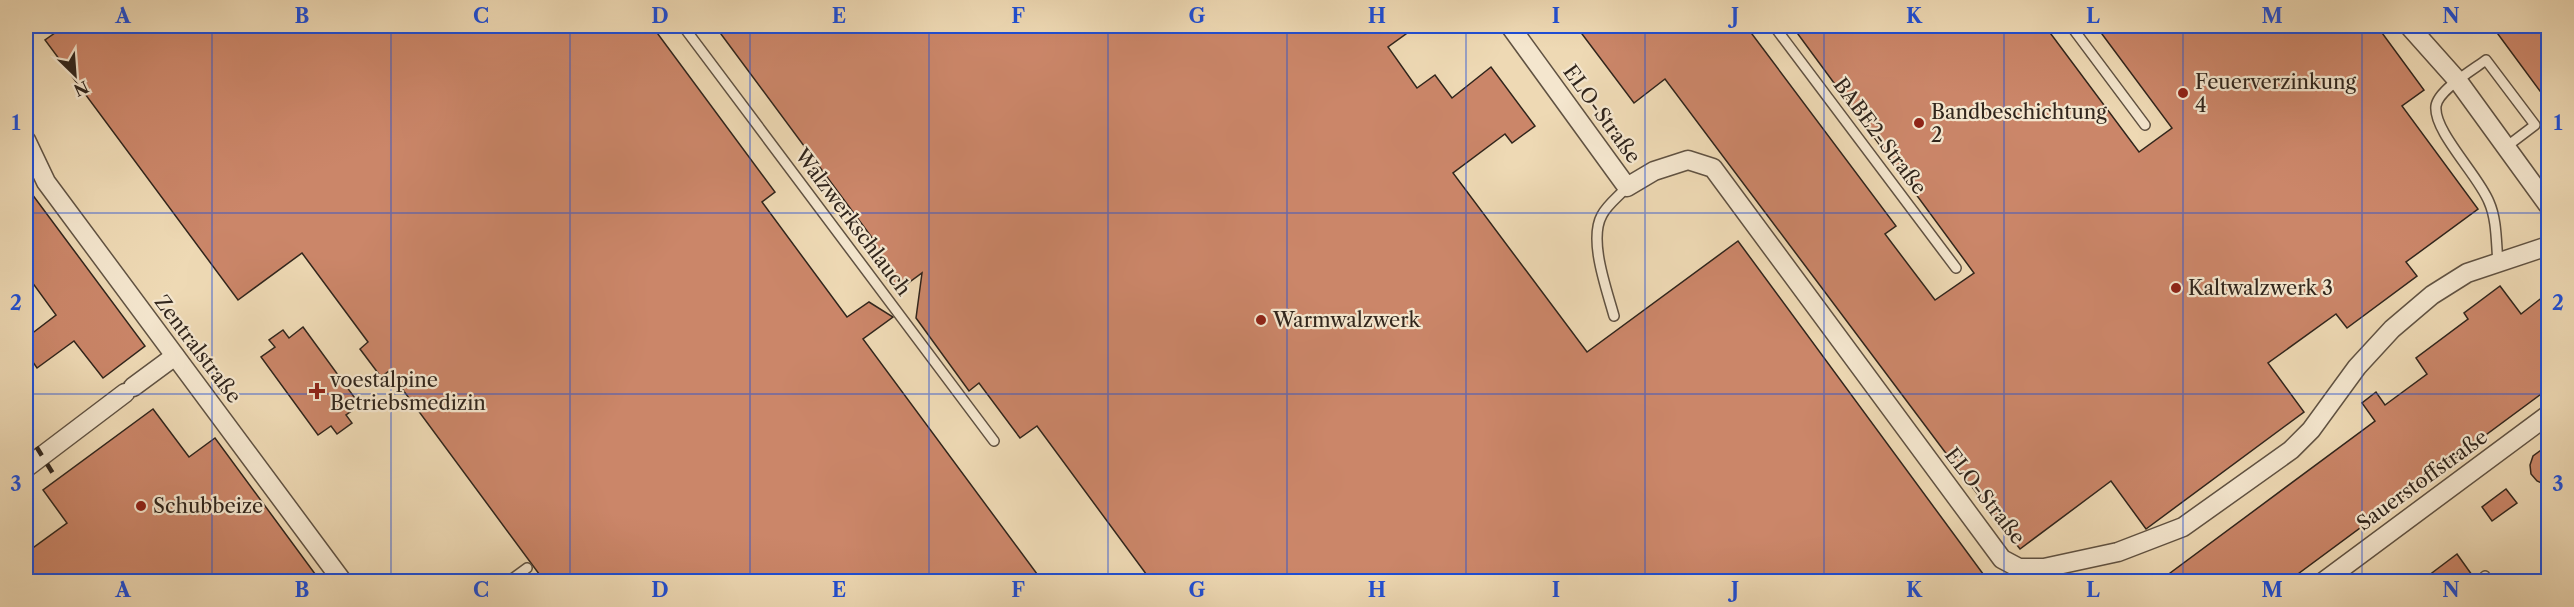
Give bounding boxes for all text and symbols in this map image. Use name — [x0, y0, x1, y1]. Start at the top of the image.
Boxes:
text: A — [114, 4, 131, 28]
text: B — [295, 4, 310, 28]
text: C — [473, 4, 489, 28]
text: D — [651, 4, 669, 28]
text: E — [832, 4, 846, 28]
text: F — [1011, 4, 1025, 28]
text: G — [1189, 4, 1206, 28]
text: H — [1368, 4, 1386, 28]
text: I — [1552, 4, 1560, 28]
text: J — [1727, 4, 1739, 28]
text: K — [1906, 4, 1923, 28]
text: L — [2086, 4, 2100, 28]
text: M — [2261, 4, 2283, 28]
text: N — [2442, 4, 2460, 28]
north arrow — [45, 45, 105, 105]
street label: ELO-Straße — [1558, 60, 1646, 168]
place label: Feuerverzinkung 4 — [2195, 70, 2357, 117]
street label: BABE2-Straße — [1828, 73, 1932, 199]
text: N — [71, 77, 92, 101]
marker: Feuerverzinkung 4 — [2176, 86, 2190, 100]
place label: Bandbeschichtung 2 — [1931, 100, 2107, 147]
text: 1 — [12, 111, 21, 135]
text: 1 — [2554, 111, 2563, 135]
marker: Bandbeschichtung 2 — [1912, 116, 1926, 130]
street label: Walzwerkschlauch — [789, 143, 916, 301]
place label: Kaltwalzwerk 3 — [2188, 276, 2333, 300]
marker: Kaltwalzwerk 3 — [2169, 281, 2183, 295]
street label: Zentralstraße — [150, 290, 246, 408]
text: 2 — [10, 291, 22, 315]
text: 2 — [2552, 291, 2564, 315]
place label: Warmwalzwerk — [1272, 308, 1422, 332]
marker: Warmwalzwerk — [1254, 313, 1268, 327]
place label: voestalpine Betriebsmedizin — [329, 368, 486, 415]
marker: voestalpine Betriebsmedizin — [308, 382, 326, 400]
street label: Sauerstoffstraße — [2352, 425, 2492, 535]
street label: ELO-Straße — [1940, 443, 2030, 549]
text: 3 — [10, 472, 22, 496]
text: 3 — [2552, 472, 2564, 496]
place label: Schubbeize — [153, 494, 263, 518]
marker: Schubbeize — [134, 499, 148, 513]
text: A — [114, 578, 131, 602]
text: B — [295, 578, 310, 602]
text: C — [473, 578, 489, 602]
text: D — [651, 578, 669, 602]
text: E — [832, 578, 846, 602]
text: F — [1011, 578, 1025, 602]
text: G — [1189, 578, 1206, 602]
text: H — [1368, 578, 1386, 602]
text: I — [1552, 578, 1560, 602]
text: J — [1727, 578, 1739, 602]
text: K — [1906, 578, 1923, 602]
text: L — [2086, 578, 2100, 602]
text: M — [2261, 578, 2283, 602]
text: N — [2442, 578, 2460, 602]

